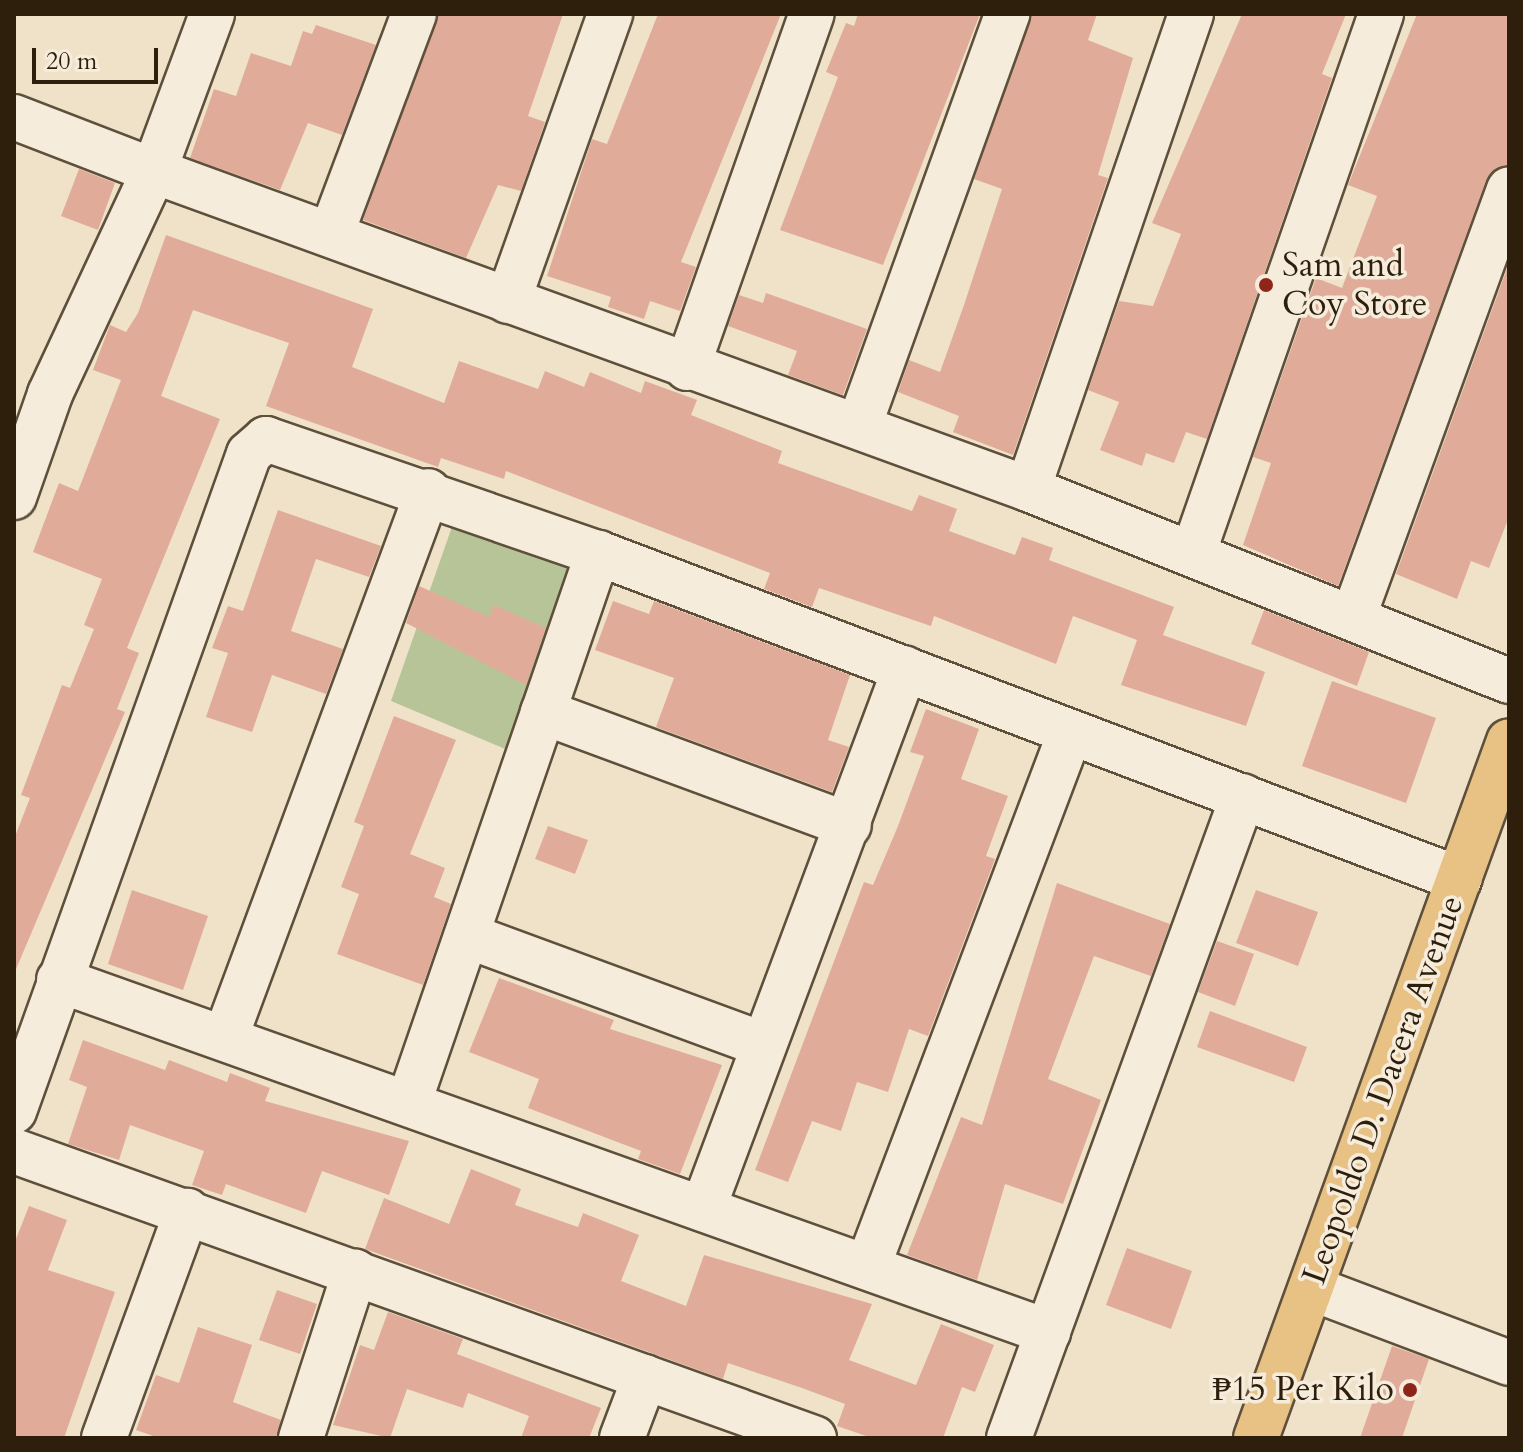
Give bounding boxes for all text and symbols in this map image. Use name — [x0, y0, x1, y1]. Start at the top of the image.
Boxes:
scale bar — [36, 32, 162, 82]
text: 20 m — [46, 45, 97, 78]
place label: Sam and Coy Store — [1282, 245, 1427, 324]
marker: Sam and Coy Store — [1257, 276, 1275, 294]
street label: Leopoldo D. Dacera Avenue — [1294, 890, 1472, 1290]
place label: ₱15 Per Kilo — [1212, 1370, 1394, 1410]
marker: ₱15 Per Kilo — [1401, 1381, 1419, 1399]

